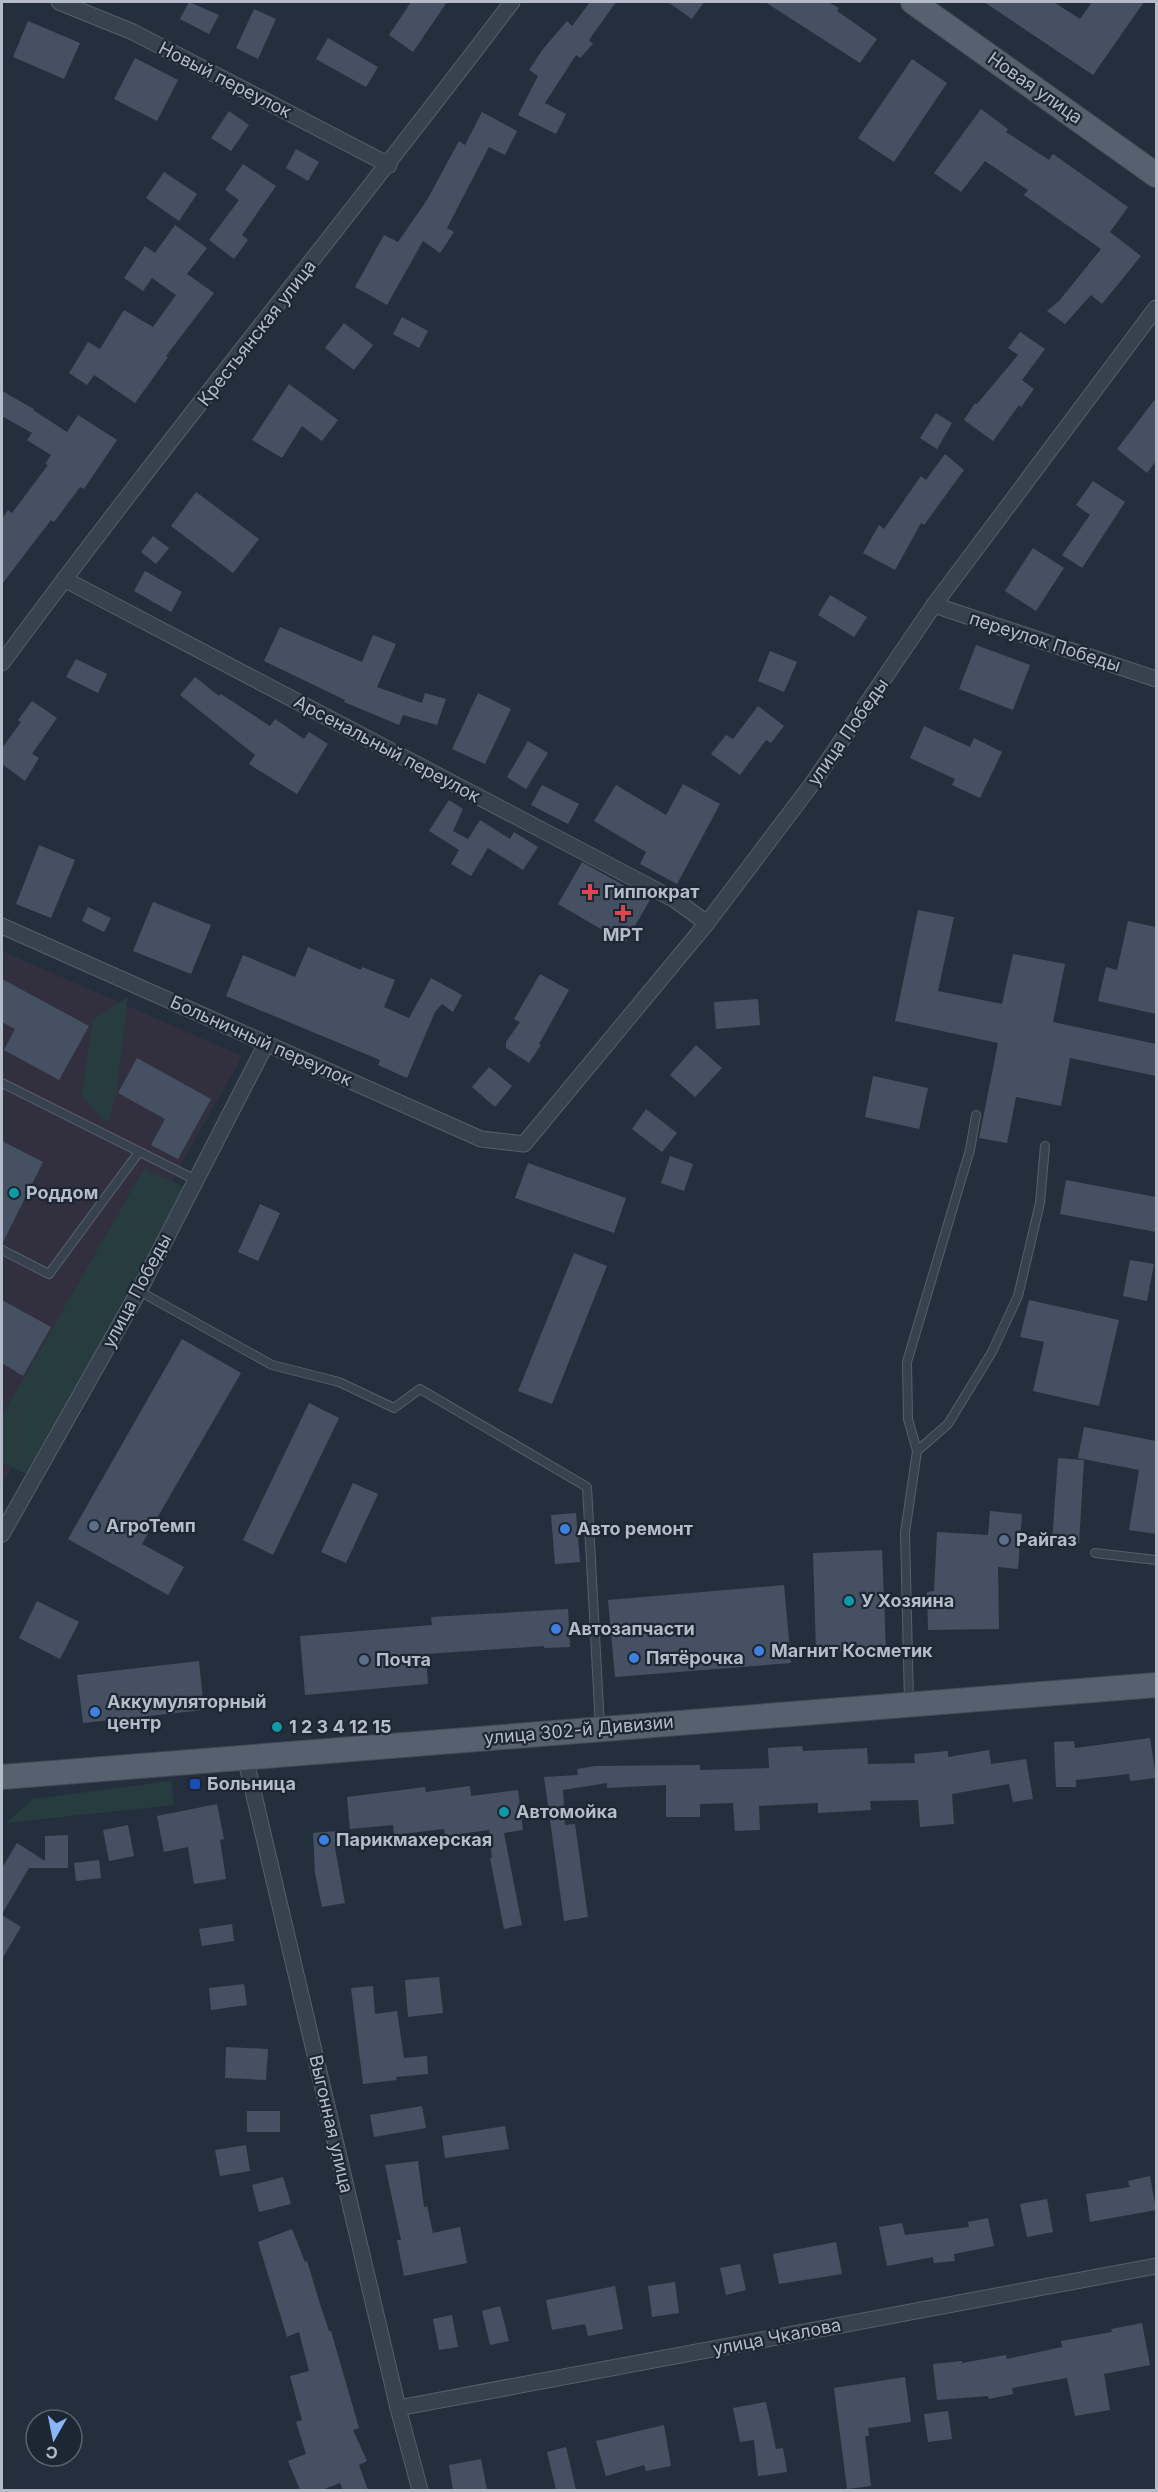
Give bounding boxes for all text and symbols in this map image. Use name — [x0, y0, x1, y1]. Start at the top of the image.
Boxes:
street label: Новый переулок — [156, 37, 295, 122]
street label: Новая улица — [984, 47, 1087, 128]
street label: Крестьянская улица — [193, 255, 320, 410]
street label: переулок Победы — [967, 607, 1123, 676]
street label: улица Победы — [803, 674, 892, 789]
street label: Арсенальный переулок — [291, 691, 484, 807]
place label: Гиппократ — [604, 881, 699, 902]
marker: Гиппократ — [581, 883, 599, 901]
marker: МРТ — [614, 904, 632, 922]
place label: МРТ — [603, 924, 643, 945]
street label: Больничный переулок — [167, 991, 355, 1090]
place label: Роддом — [26, 1182, 98, 1203]
marker: Роддом — [7, 1186, 21, 1200]
street label: улица Победы — [98, 1230, 175, 1351]
place label: АгроТемп — [106, 1515, 196, 1536]
place label: Авто ремонт — [577, 1518, 693, 1539]
marker: АгроТемп — [87, 1519, 101, 1533]
marker: Авто ремонт — [558, 1522, 572, 1536]
place label: Райгаз — [1016, 1529, 1077, 1550]
marker: Райгаз — [997, 1533, 1011, 1547]
place label: У Хозяина — [861, 1590, 954, 1611]
marker: У Хозяина — [842, 1594, 856, 1608]
place label: Автозапчасти — [568, 1618, 695, 1639]
marker: Автозапчасти — [549, 1622, 563, 1636]
place label: Магнит Косметик — [771, 1640, 933, 1661]
marker: Магнит Косметик — [752, 1644, 766, 1658]
place label: Пятёрочка — [646, 1647, 744, 1668]
place label: Почта — [376, 1649, 431, 1670]
marker: Пятёрочка — [627, 1651, 641, 1665]
marker: Почта — [357, 1653, 371, 1667]
place label: Аккумуляторный центр — [107, 1691, 266, 1733]
marker: Аккумуляторный центр — [88, 1705, 102, 1719]
street label: улица 302-й Дивизии — [483, 1711, 675, 1748]
place label: 1 2 3 4 12 15 — [289, 1716, 392, 1737]
marker: 1 2 3 4 12 15 — [270, 1720, 284, 1734]
place label: Больница — [207, 1773, 296, 1794]
marker: Больница — [188, 1777, 202, 1791]
place label: Автомойка — [516, 1801, 617, 1822]
marker: Автомойка — [497, 1805, 511, 1819]
place label: Парикмахерская — [336, 1829, 492, 1850]
marker: Парикмахерская — [317, 1833, 331, 1847]
street label: Выгонная улица — [305, 2053, 358, 2195]
street label: улица Чкалова — [711, 2314, 843, 2359]
north arrow — [24, 2408, 84, 2468]
text: С — [44, 2442, 59, 2464]

